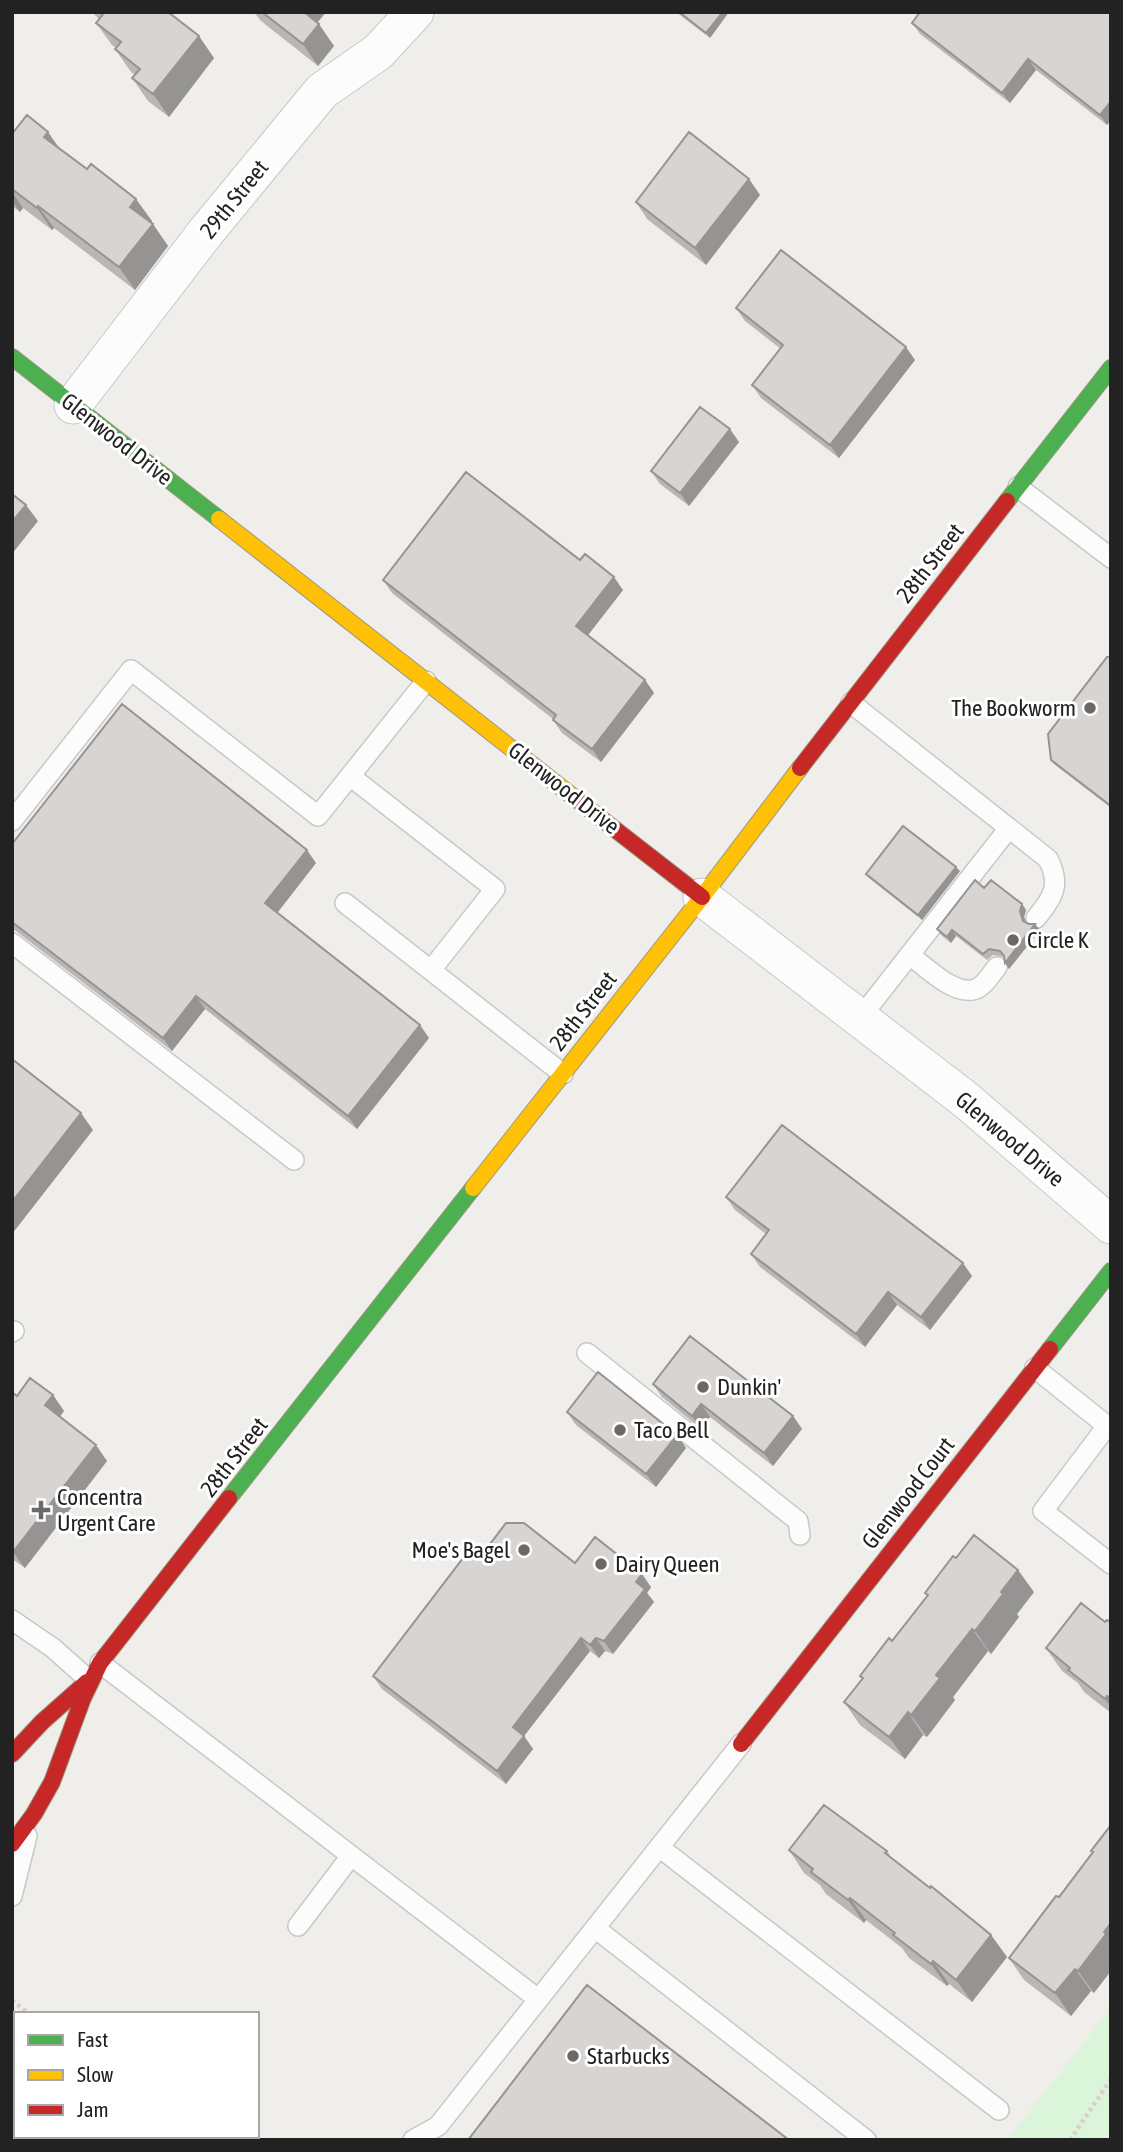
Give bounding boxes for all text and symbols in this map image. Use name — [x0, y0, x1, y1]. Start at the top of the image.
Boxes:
street label: 29th Street — [195, 155, 273, 243]
street label: Glenwood Drive — [56, 388, 178, 490]
street label: 28th Street — [891, 518, 969, 608]
place label: The Bookworm — [951, 695, 1076, 721]
marker: The Bookworm — [1082, 700, 1098, 716]
street label: Glenwood Drive — [503, 737, 625, 839]
place label: Circle K — [1027, 927, 1089, 953]
marker: Circle K — [1005, 932, 1021, 948]
street label: 28th Street — [544, 966, 622, 1056]
street label: Glenwood Drive — [951, 1086, 1069, 1192]
place label: Dunkin' — [717, 1374, 781, 1400]
marker: Dunkin' — [695, 1379, 711, 1395]
street label: 28th Street — [195, 1412, 273, 1502]
place label: Taco Bell — [634, 1417, 709, 1443]
marker: Taco Bell — [612, 1422, 628, 1438]
street label: Glenwood Court — [856, 1432, 960, 1554]
place label: Concentra Urgent Care — [57, 1484, 156, 1536]
marker: Concentra Urgent Care — [31, 1500, 51, 1520]
place label: Moe's Bagel — [411, 1537, 510, 1563]
marker: Moe's Bagel — [516, 1542, 532, 1558]
place label: Dairy Queen — [615, 1551, 720, 1577]
marker: Dairy Queen — [593, 1556, 609, 1572]
legend — [14, 2012, 259, 2138]
text: Fast — [77, 2027, 108, 2051]
place label: Starbucks — [587, 2043, 670, 2069]
marker: Starbucks — [565, 2048, 581, 2064]
text: Slow — [77, 2062, 114, 2086]
text: Jam — [77, 2097, 109, 2121]

